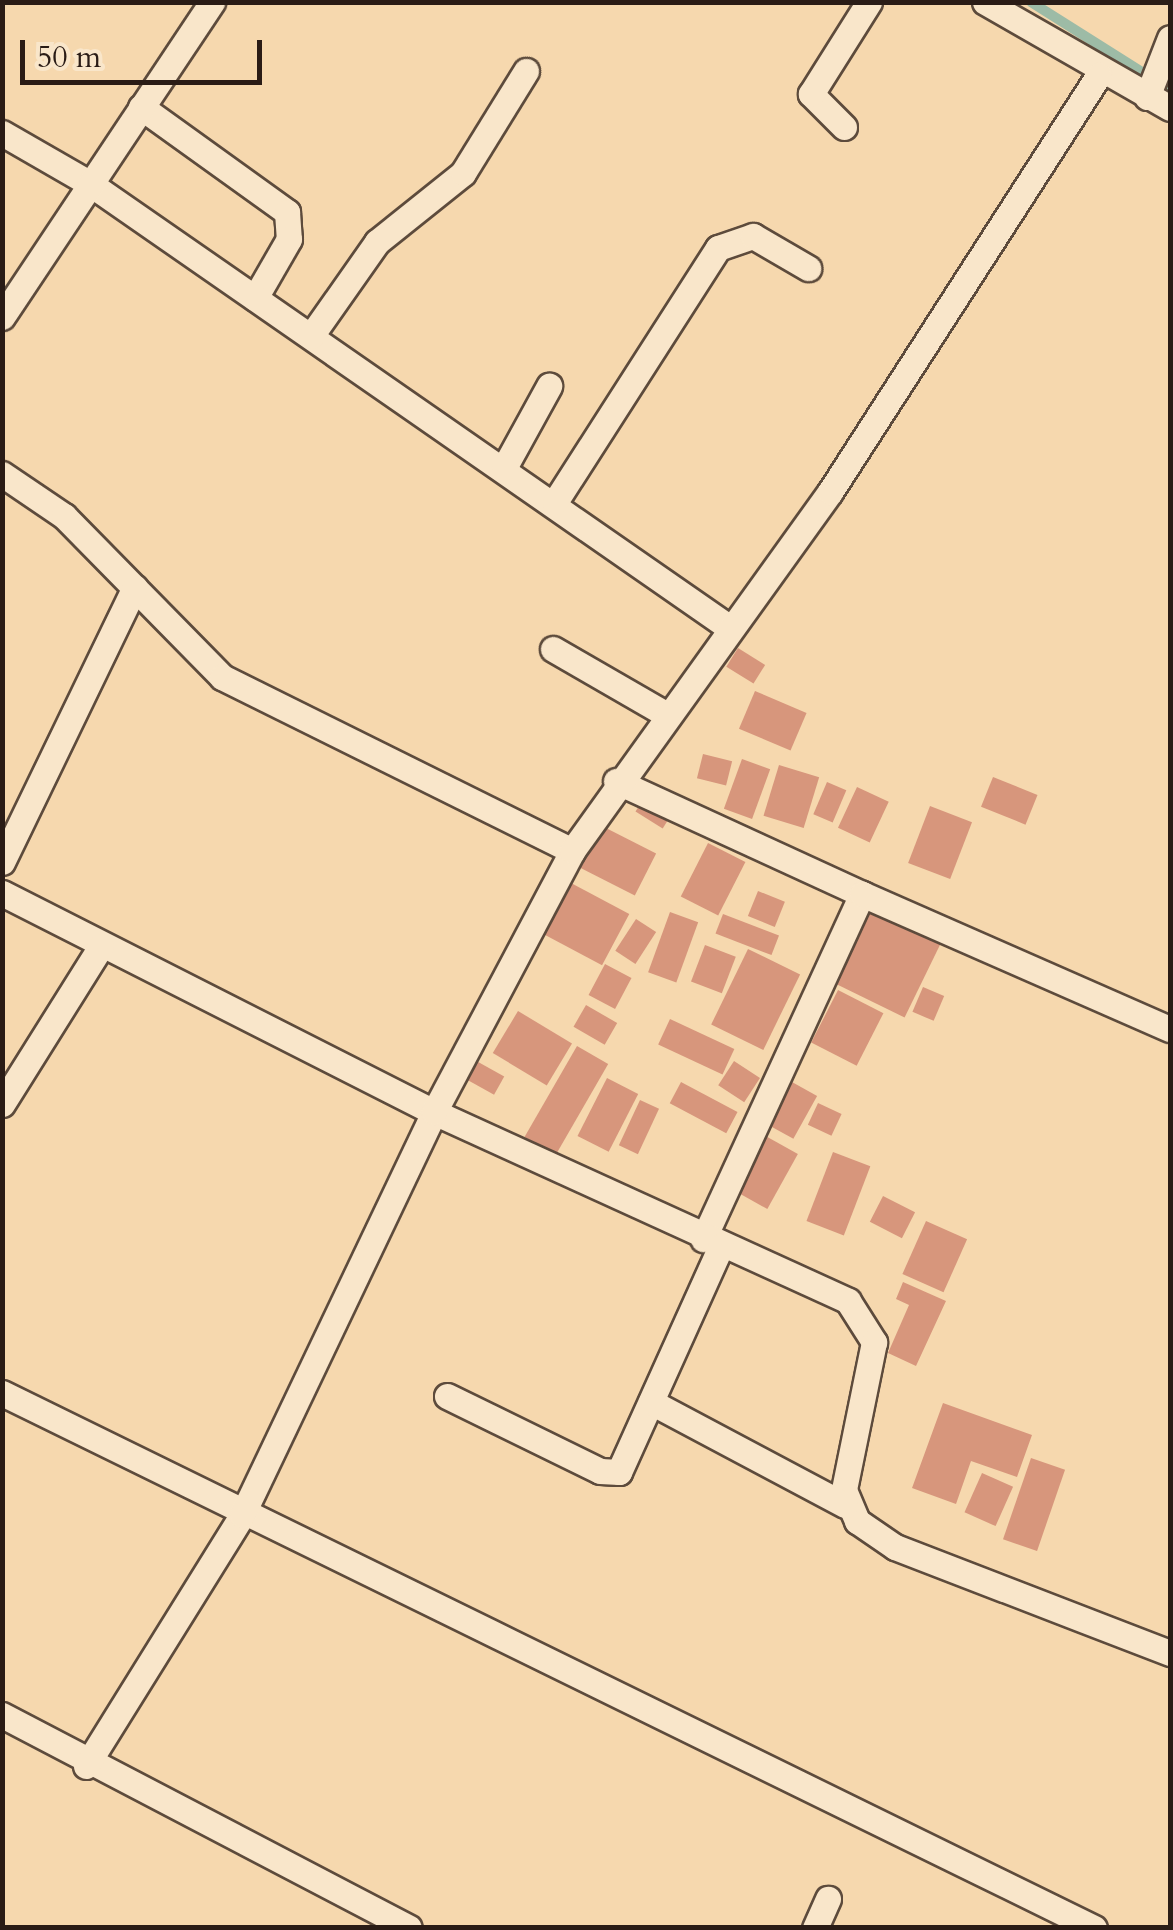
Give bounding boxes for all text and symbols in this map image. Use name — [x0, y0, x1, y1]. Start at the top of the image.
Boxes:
scale bar — [25, 20, 268, 82]
text: 50 m — [37, 37, 101, 78]

